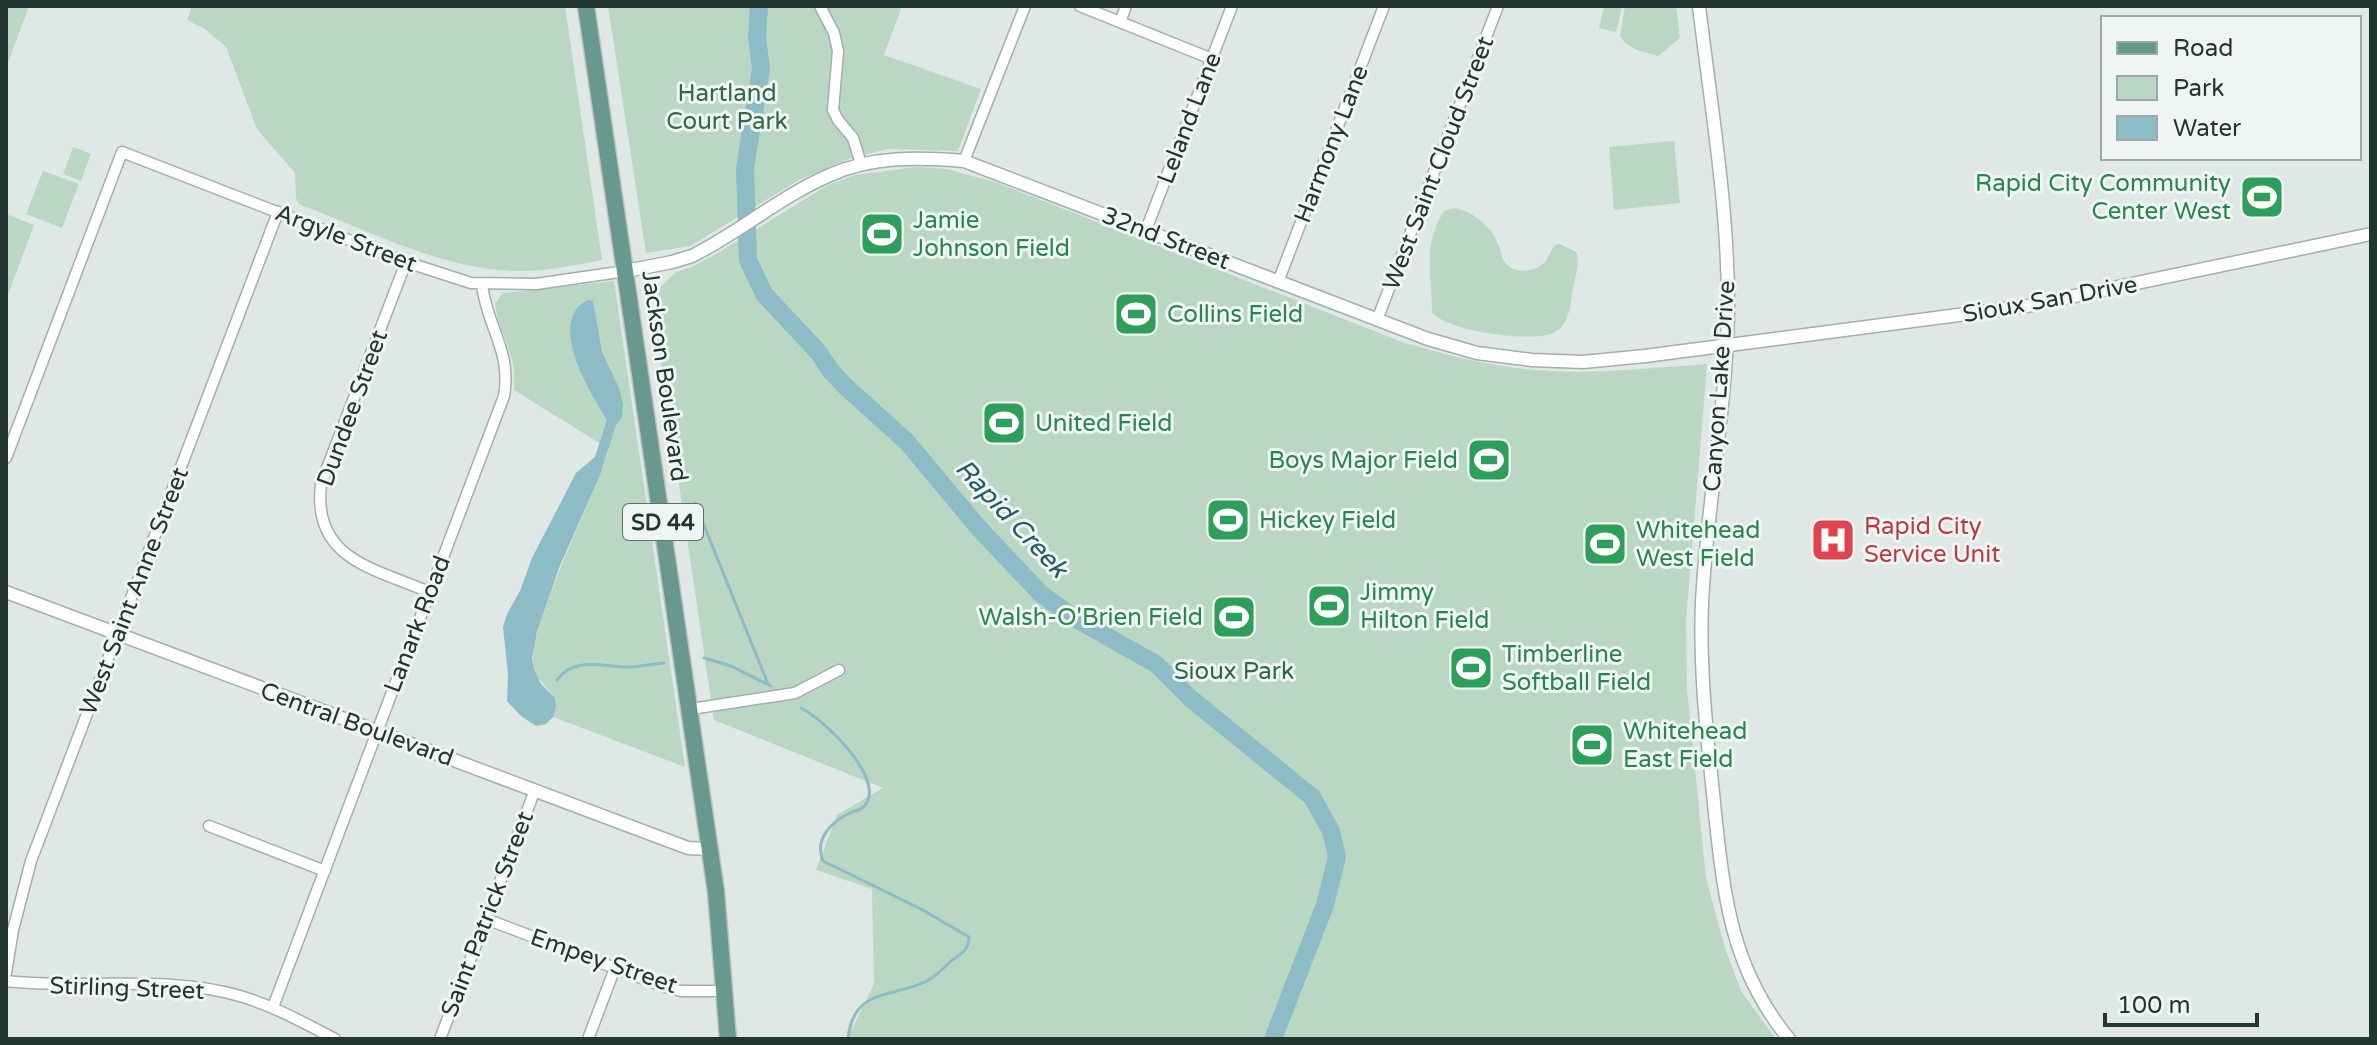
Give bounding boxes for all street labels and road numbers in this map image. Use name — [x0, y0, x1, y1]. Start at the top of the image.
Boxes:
street label: West Saint Cloud Street — [1377, 32, 1500, 294]
street label: Leland Lane — [1151, 48, 1228, 188]
street label: Harmony Lane — [1288, 61, 1375, 227]
street label: Argyle Street — [271, 198, 421, 279]
street label: 32nd Street — [1098, 201, 1234, 276]
street label: Jackson Boulevard — [635, 269, 694, 483]
street label: Sioux San Drive — [1960, 270, 2140, 329]
street label: Canyon Lake Drive — [1698, 279, 1741, 493]
street label: Dundee Street — [311, 326, 394, 490]
street label: West Saint Anne Street — [74, 463, 195, 719]
road number: SD 44 — [623, 504, 703, 540]
street label: Lanark Road — [378, 552, 457, 697]
street label: Central Boulevard — [256, 676, 457, 773]
street label: Saint Patrick Street — [435, 807, 540, 1021]
street label: Empey Street — [527, 923, 681, 1000]
street label: Stirling Street — [49, 971, 205, 1006]

